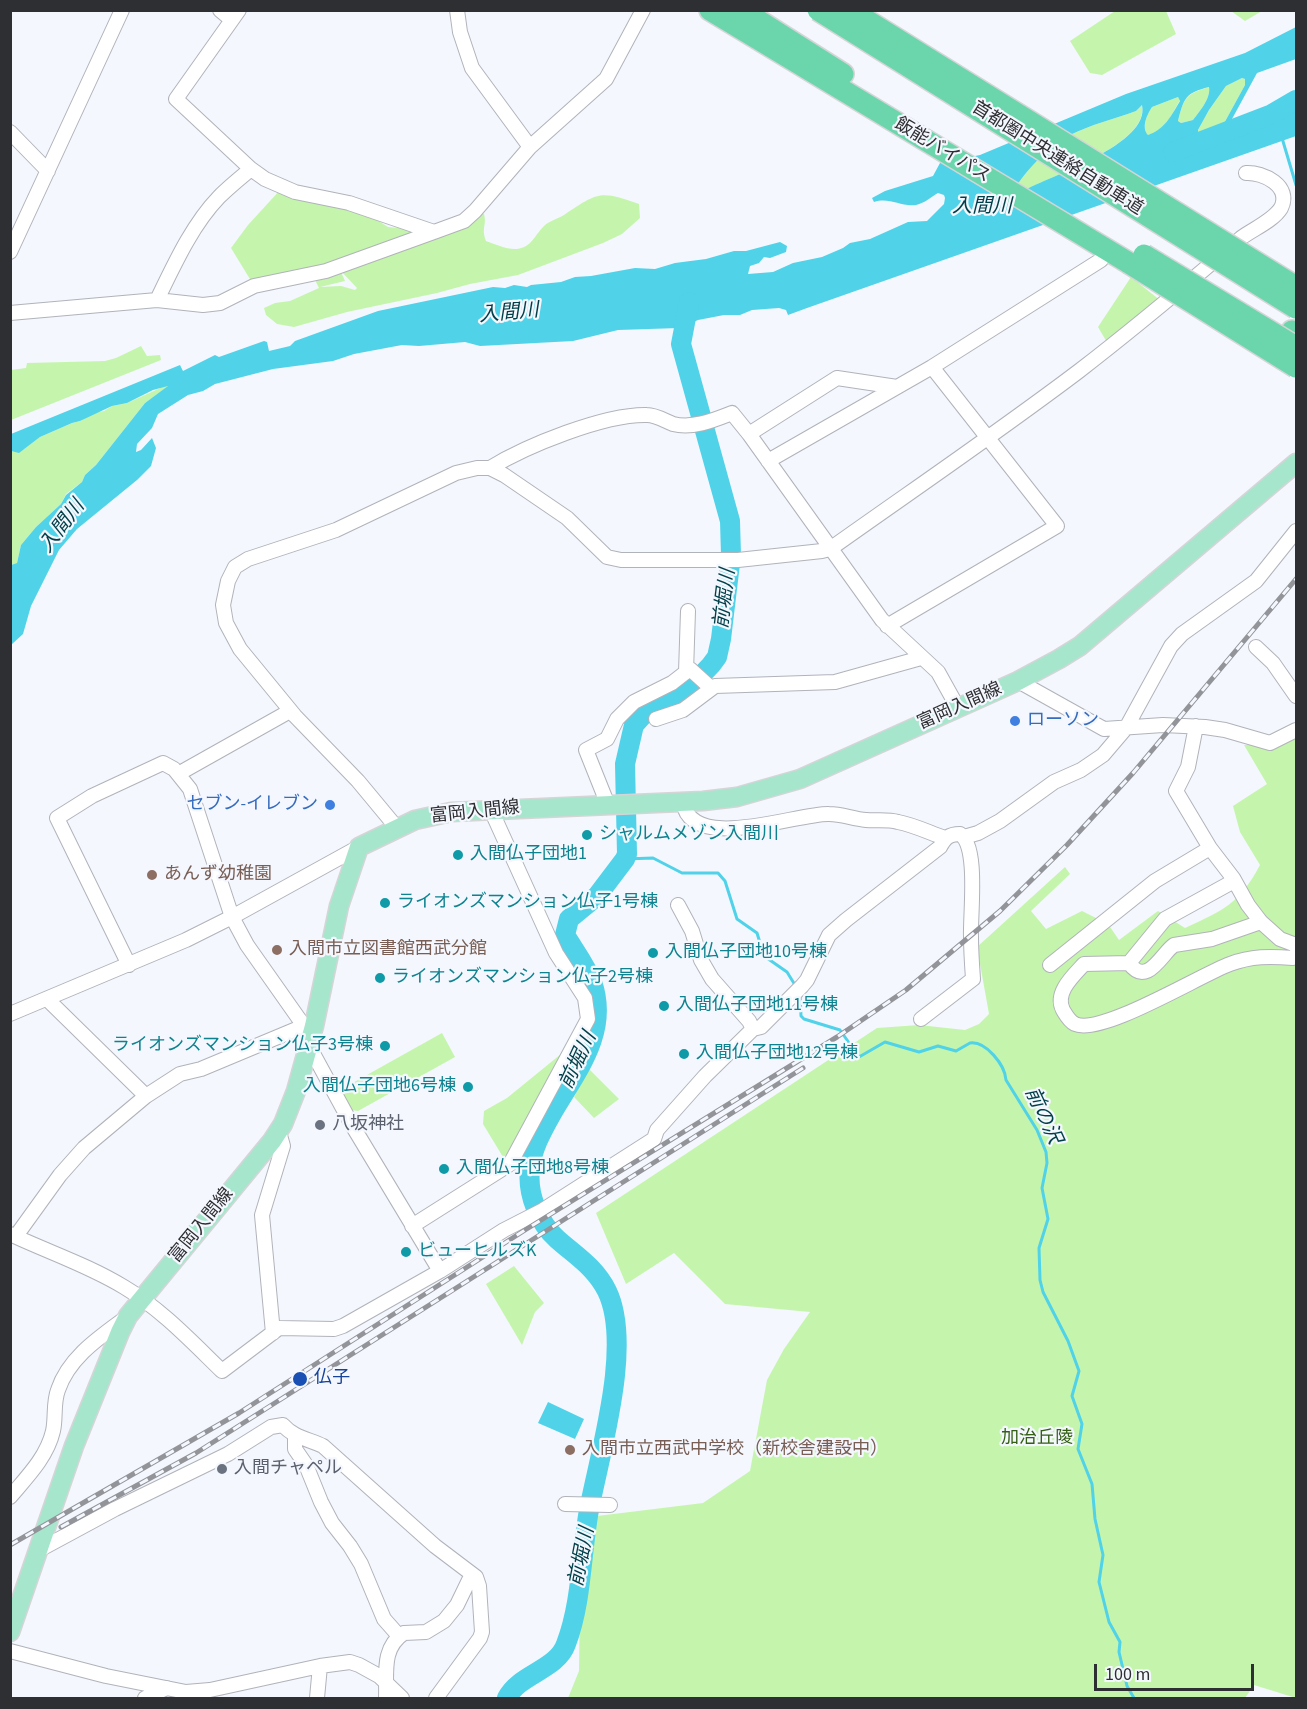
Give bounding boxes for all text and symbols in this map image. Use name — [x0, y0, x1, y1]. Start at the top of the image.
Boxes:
street label: 首都圏中央連絡自動車道 — [967, 97, 1147, 221]
street label: 飯能バイパス — [890, 114, 994, 188]
water label: 入間川 — [952, 196, 1012, 220]
water label: 入間川 — [478, 299, 540, 329]
water label: 入間川 — [35, 496, 91, 558]
water label: 前堀川 — [710, 568, 742, 630]
street label: 富岡入間線 — [914, 679, 1006, 735]
place label: ローソン — [1027, 710, 1099, 732]
marker: ローソン — [1008, 714, 1022, 728]
place label: セブン-イレブン — [186, 794, 318, 816]
marker: セブン-イレブン — [323, 798, 337, 812]
street label: 富岡入間線 — [429, 798, 521, 828]
place label: シャルムメゾン入間川 — [599, 824, 779, 846]
marker: シャルムメゾン入間川 — [580, 828, 594, 842]
place label: 入間仏子団地1 — [470, 844, 587, 866]
marker: 入間仏子団地1 — [451, 848, 465, 862]
place label: あんず幼稚園 — [164, 864, 272, 886]
marker: あんず幼稚園 — [145, 868, 159, 882]
place label: ライオンズマンション仏子1号棟 — [397, 892, 658, 914]
marker: ライオンズマンション仏子1号棟 — [378, 896, 392, 910]
place label: 入間市立図書館西武分館 — [289, 939, 487, 961]
place label: 入間仏子団地10号棟 — [665, 942, 827, 964]
marker: 入間市立図書館西武分館 — [270, 943, 284, 957]
marker: 入間仏子団地10号棟 — [646, 946, 660, 960]
place label: ライオンズマンション仏子2号棟 — [392, 967, 653, 989]
marker: ライオンズマンション仏子2号棟 — [373, 971, 387, 985]
place label: 入間仏子団地11号棟 — [676, 995, 838, 1017]
marker: 入間仏子団地11号棟 — [657, 999, 671, 1013]
water label: 前堀川 — [555, 1029, 603, 1093]
place label: ライオンズマンション仏子3号棟 — [112, 1035, 373, 1057]
marker: ライオンズマンション仏子3号棟 — [378, 1039, 392, 1053]
place label: 入間仏子団地12号棟 — [696, 1043, 858, 1065]
marker: 入間仏子団地12号棟 — [677, 1047, 691, 1061]
place label: 入間仏子団地6号棟 — [303, 1076, 456, 1098]
marker: 入間仏子団地6号棟 — [461, 1080, 475, 1094]
water label: 前の沢 — [1018, 1084, 1066, 1148]
place label: 八坂神社 — [332, 1114, 404, 1136]
marker: 八坂神社 — [313, 1118, 327, 1132]
place label: 入間仏子団地8号棟 — [456, 1158, 609, 1180]
marker: 入間仏子団地8号棟 — [437, 1162, 451, 1176]
street label: 富岡入間線 — [165, 1184, 239, 1268]
place label: ビューヒルズK — [418, 1241, 536, 1263]
marker: ビューヒルズK — [399, 1245, 413, 1259]
place label: 仏子 — [314, 1368, 350, 1390]
marker: 仏子 — [291, 1370, 309, 1388]
park label: 加治丘陵 — [1001, 1428, 1073, 1450]
place label: 入間市立西武中学校（新校舎建設中） — [582, 1439, 888, 1461]
marker: 入間市立西武中学校（新校舎建設中） — [563, 1443, 577, 1457]
place label: 入間チャペル — [234, 1458, 342, 1480]
marker: 入間チャペル — [215, 1462, 229, 1476]
water label: 前堀川 — [565, 1525, 601, 1589]
scale bar — [1097, 1652, 1258, 1690]
text: 100 m — [1105, 1662, 1150, 1687]

